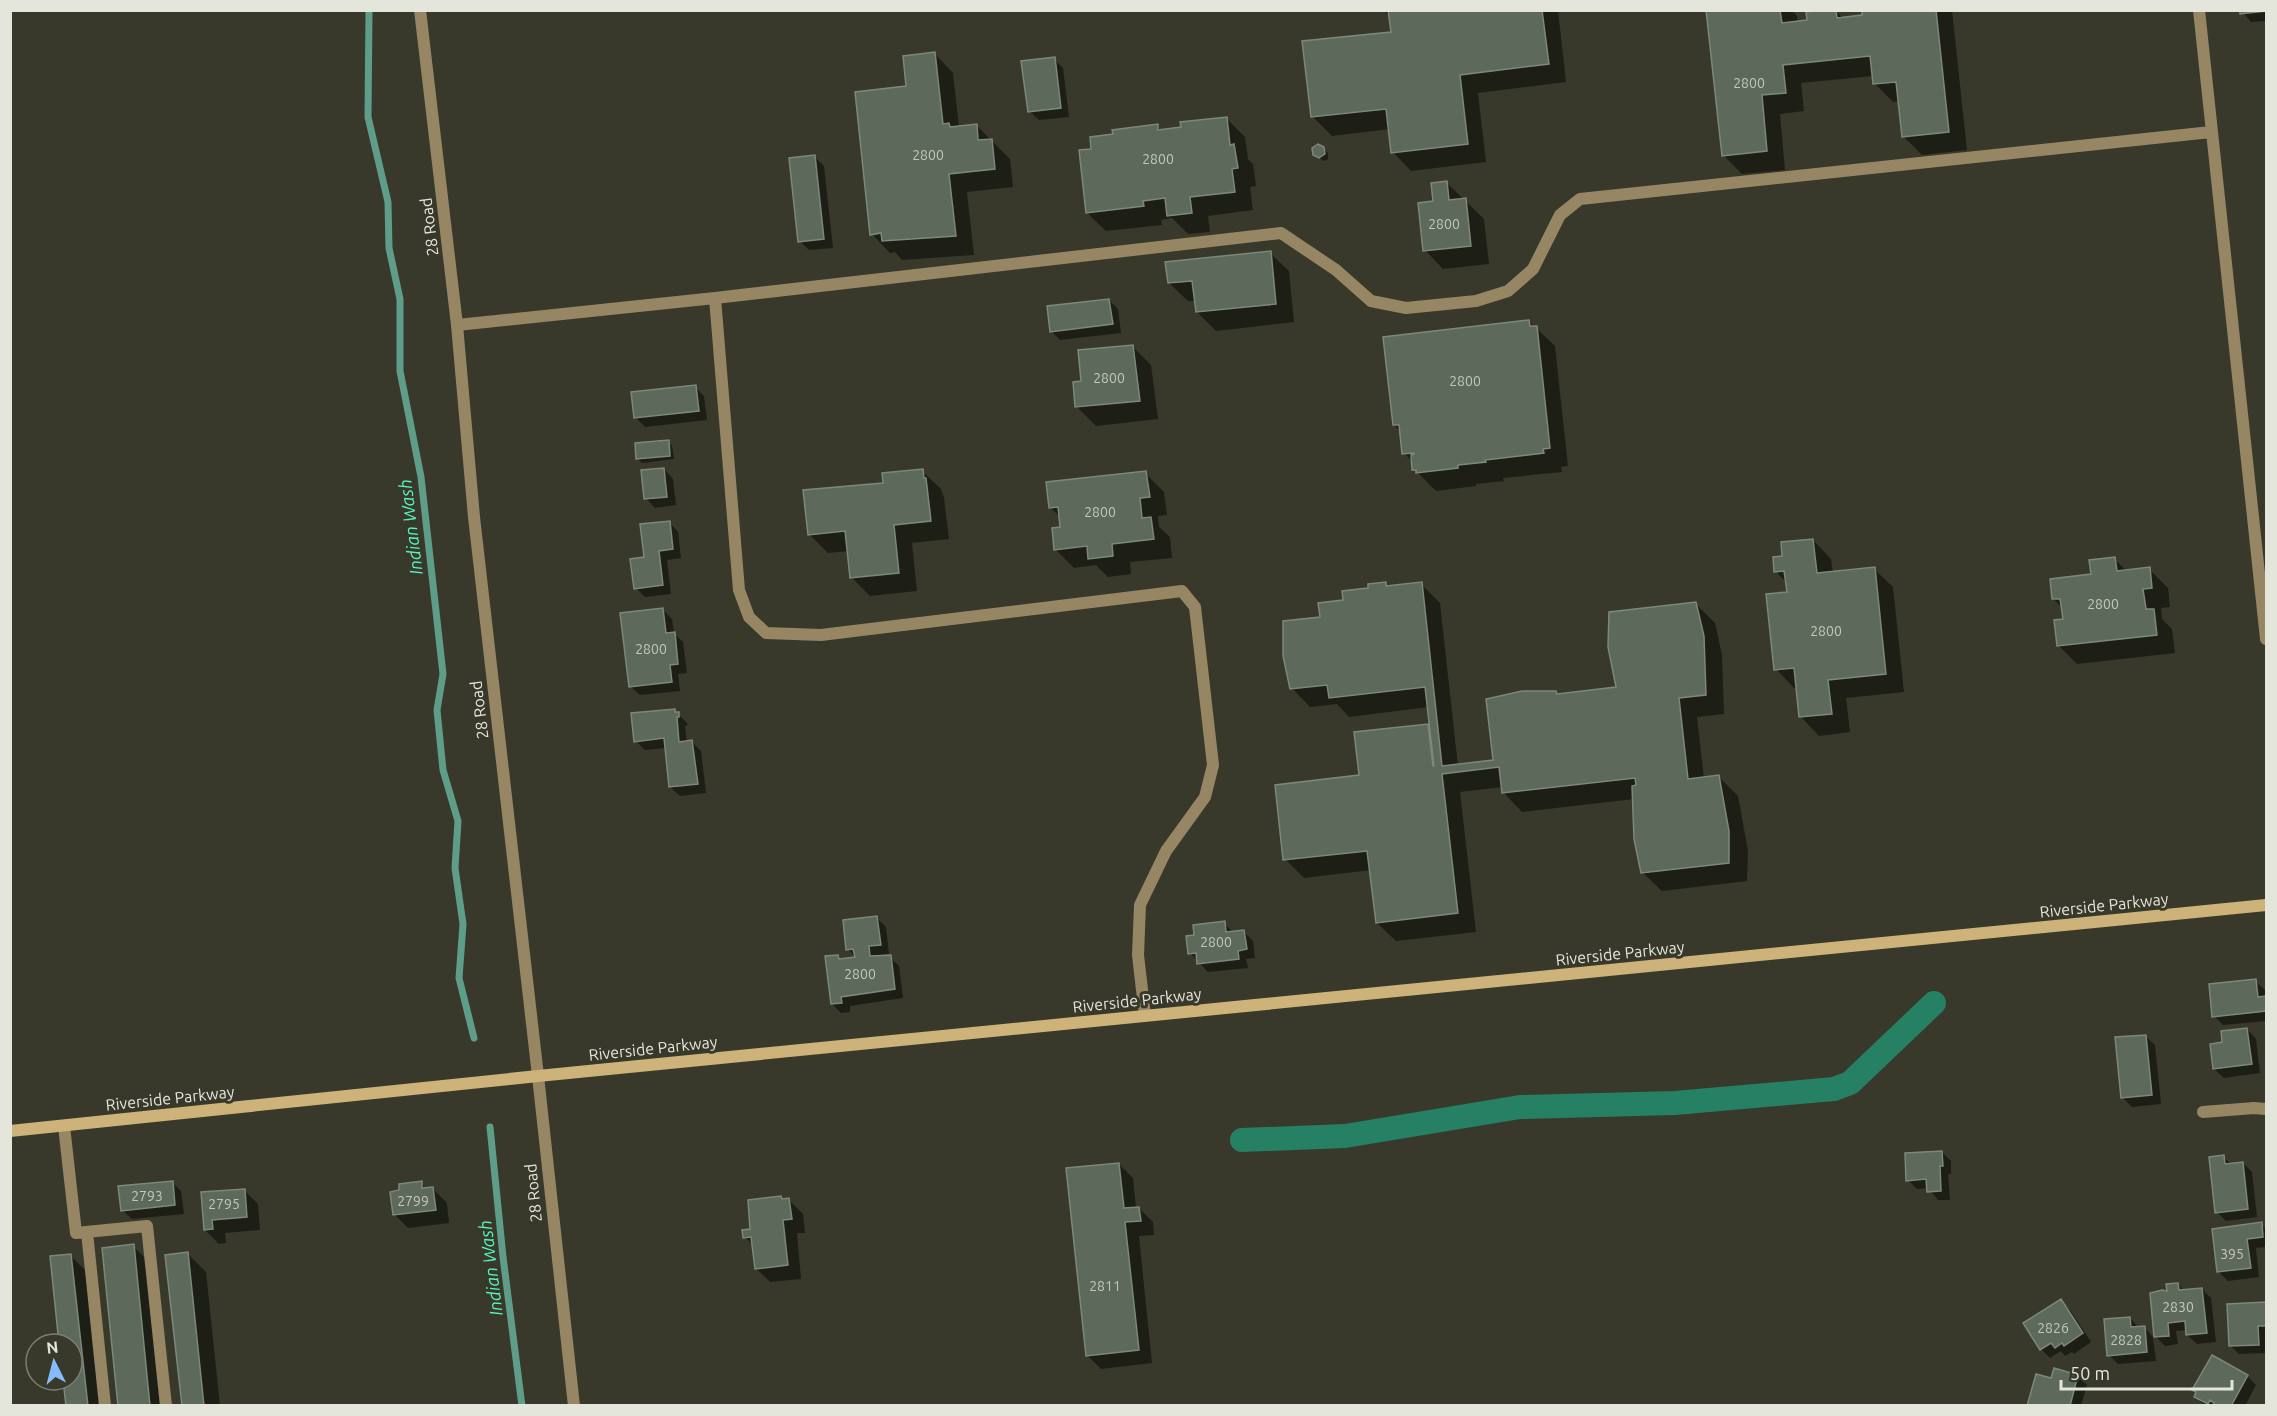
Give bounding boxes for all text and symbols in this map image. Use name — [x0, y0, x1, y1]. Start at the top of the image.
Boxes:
house number: 2800 — [1733, 75, 1765, 91]
house number: 2800 — [912, 147, 944, 163]
house number: 2800 — [1142, 151, 1174, 167]
street label: 28 Road — [416, 197, 442, 257]
house number: 2800 — [1428, 216, 1460, 232]
house number: 2800 — [1093, 370, 1125, 386]
house number: 2800 — [1449, 373, 1481, 389]
water label: Indian Wash — [394, 478, 426, 576]
house number: 2800 — [1084, 504, 1116, 520]
house number: 2800 — [2087, 596, 2119, 612]
house number: 2800 — [1810, 623, 1842, 639]
house number: 2800 — [635, 641, 667, 657]
street label: 28 Road — [466, 680, 492, 740]
street label: Riverside Parkway — [2039, 889, 2170, 921]
house number: 2800 — [1200, 934, 1232, 950]
street label: Riverside Parkway — [1555, 937, 1686, 969]
house number: 2800 — [844, 966, 876, 982]
street label: Riverside Parkway — [1072, 984, 1203, 1016]
street label: Riverside Parkway — [588, 1032, 719, 1064]
street label: Riverside Parkway — [105, 1082, 236, 1114]
street label: 28 Road — [521, 1163, 545, 1223]
house number: 2793 — [131, 1188, 163, 1204]
house number: 2799 — [397, 1193, 429, 1209]
house number: 2795 — [208, 1196, 240, 1212]
water label: Indian Wash — [474, 1219, 506, 1317]
house number: 395 — [2220, 1246, 2244, 1262]
house number: 2811 — [1089, 1278, 1121, 1294]
house number: 2830 — [2162, 1299, 2194, 1315]
house number: 2826 — [2037, 1320, 2069, 1336]
north arrow — [24, 1332, 84, 1392]
house number: 2828 — [2110, 1332, 2142, 1348]
text: N — [46, 1338, 59, 1357]
scale bar — [2061, 1353, 2232, 1391]
text: 50 m — [2070, 1363, 2110, 1383]

